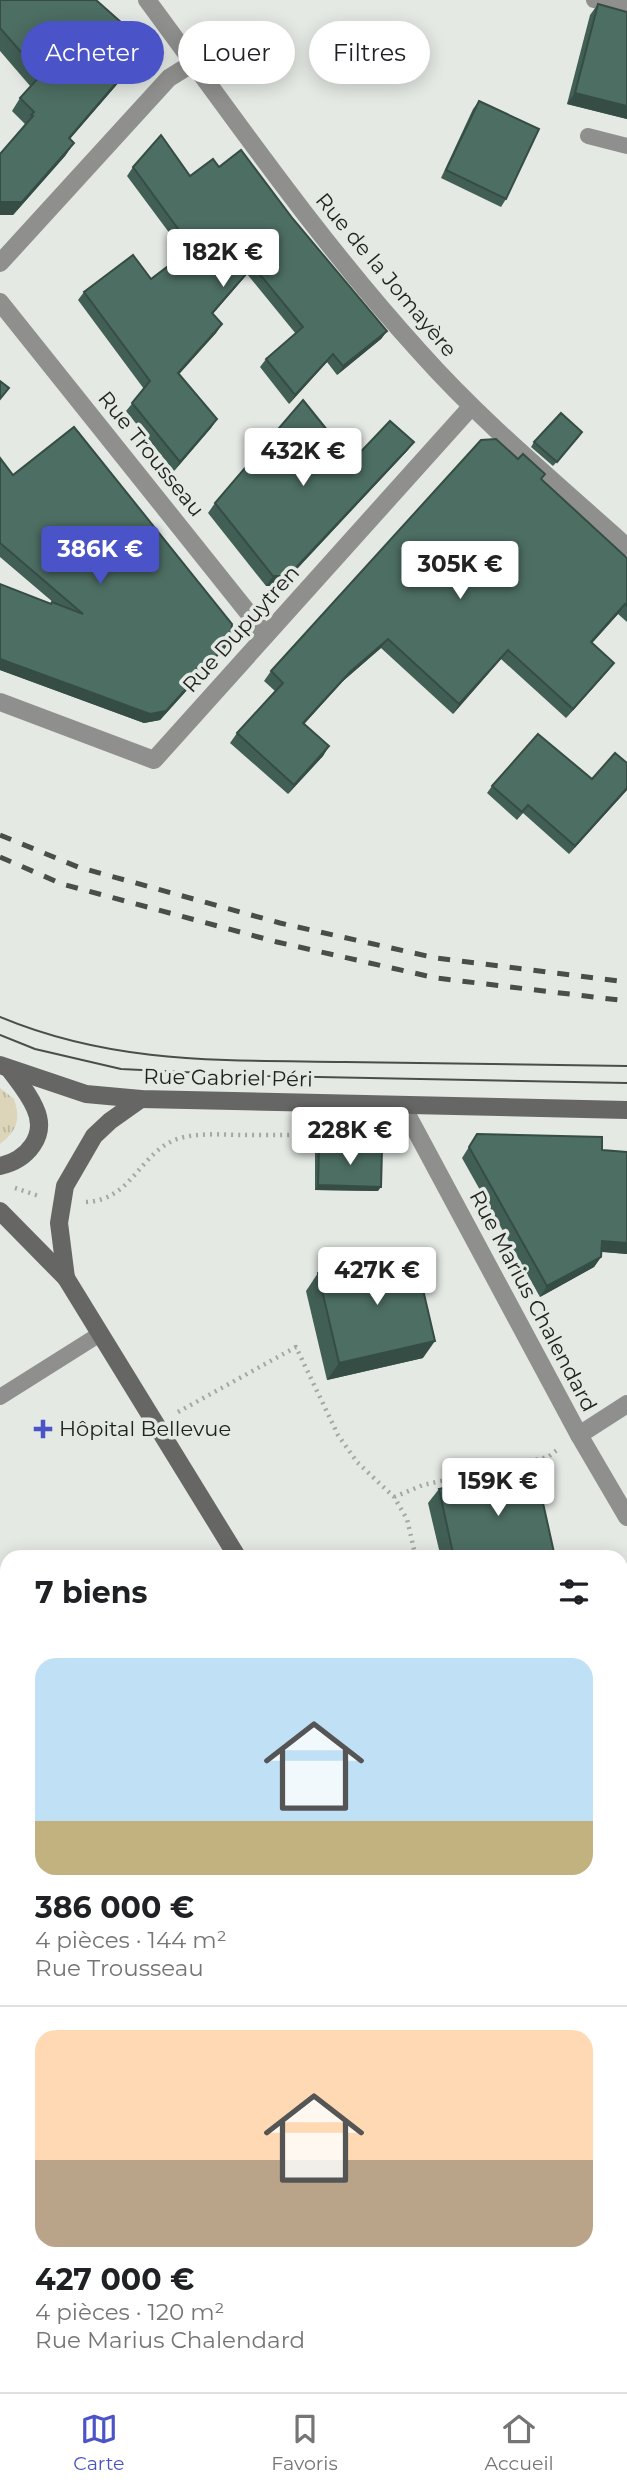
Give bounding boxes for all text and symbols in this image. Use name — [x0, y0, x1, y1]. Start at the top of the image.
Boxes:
chip: Acheter — [21, 21, 164, 84]
chip: Louer — [178, 21, 295, 84]
chip: Filtres — [309, 21, 430, 84]
street label: Rue de la Jomayère — [311, 188, 462, 362]
pin: 182K € — [166, 230, 280, 289]
text: 182K € — [183, 238, 263, 266]
street label: Rue Trousseau — [93, 386, 210, 521]
pin: 432K € — [246, 428, 360, 488]
text: 432K € — [261, 437, 345, 465]
pin: 386K € — [43, 526, 157, 586]
text: 386K € — [57, 535, 143, 563]
pin: 305K € — [403, 542, 517, 601]
text: 305K € — [417, 550, 503, 578]
street label: Rue Dupuytren — [177, 560, 304, 697]
street label: Rue Gabriel Péri — [143, 1064, 313, 1091]
pin: 228K € — [293, 1108, 407, 1167]
text: 228K € — [308, 1116, 392, 1144]
street label: Rue Marius Chalendard — [464, 1186, 602, 1416]
pin: 427K € — [320, 1248, 434, 1307]
text: 427K € — [334, 1256, 420, 1284]
place label: Hôpital Bellevue — [59, 1416, 231, 1441]
marker: Hôpital Bellevue — [33, 1419, 53, 1439]
pin: 159K € — [441, 1458, 555, 1518]
text: 159K € — [458, 1467, 538, 1495]
icon: filters — [555, 1573, 593, 1611]
text: 7 biens — [35, 1574, 147, 1611]
icon: home — [251, 1703, 377, 1829]
text: 386 000 € — [35, 1889, 194, 1926]
text: 4 pièces · 144 m² — [35, 1926, 227, 1954]
text: Rue Trousseau — [35, 1954, 204, 1982]
icon: home — [251, 2075, 377, 2201]
text: 427 000 € — [35, 2261, 194, 2298]
text: 4 pièces · 120 m² — [35, 2298, 224, 2326]
text: Rue Marius Chalendard — [35, 2326, 305, 2354]
tab: Carte — [73, 2410, 125, 2475]
tab: Favoris — [271, 2410, 338, 2475]
tab: Accueil — [484, 2410, 554, 2475]

